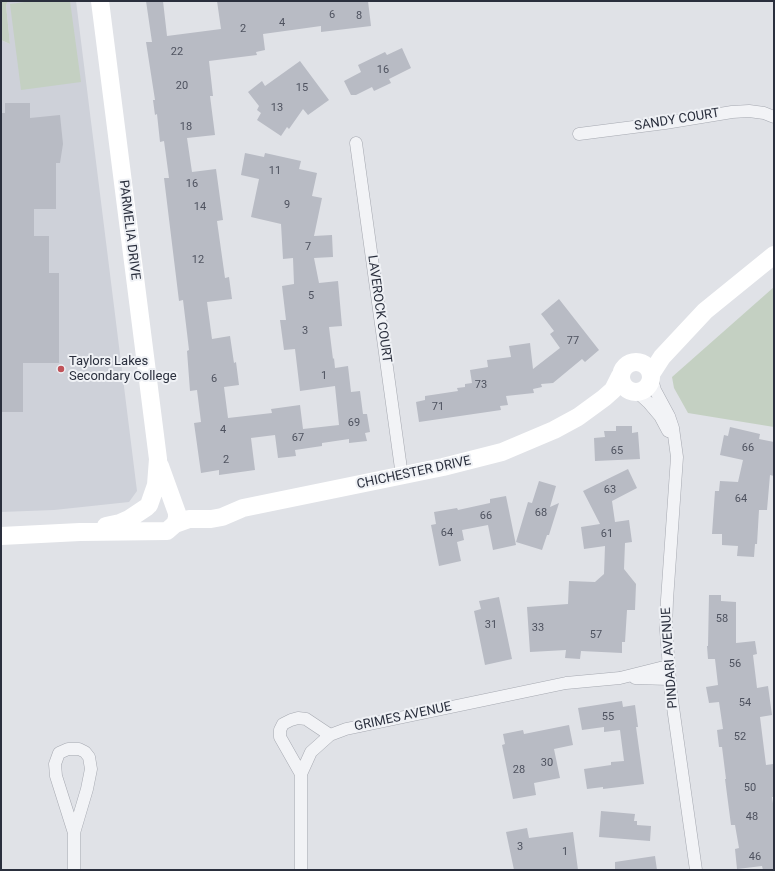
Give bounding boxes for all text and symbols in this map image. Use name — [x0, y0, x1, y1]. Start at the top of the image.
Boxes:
house number: 6 — [329, 8, 335, 22]
house number: 8 — [356, 9, 362, 23]
house number: 4 — [279, 16, 285, 30]
house number: 2 — [240, 22, 246, 36]
house number: 22 — [171, 45, 183, 59]
house number: 16 — [377, 63, 389, 77]
house number: 20 — [176, 79, 188, 93]
house number: 15 — [296, 81, 308, 95]
house number: 13 — [271, 101, 283, 115]
street label: SANDY COURT — [633, 106, 721, 134]
house number: 18 — [180, 120, 192, 134]
house number: 11 — [269, 164, 281, 178]
house number: 16 — [186, 177, 198, 191]
street label: PARMELIA DRIVE — [115, 179, 143, 281]
house number: 9 — [284, 198, 290, 212]
house number: 14 — [194, 200, 206, 214]
house number: 7 — [305, 240, 311, 254]
house number: 12 — [192, 253, 204, 267]
street label: LAVEROCK COURT — [364, 254, 394, 364]
house number: 5 — [308, 289, 314, 303]
house number: 3 — [302, 324, 308, 338]
house number: 77 — [567, 334, 579, 348]
place label: Taylors Lakes Secondary College — [69, 354, 177, 385]
marker: Taylors Lakes Secondary College — [56, 364, 66, 374]
house number: 1 — [321, 369, 327, 383]
house number: 6 — [211, 372, 217, 386]
house number: 73 — [475, 378, 487, 392]
house number: 71 — [432, 400, 444, 414]
house number: 69 — [348, 416, 360, 430]
house number: 4 — [220, 423, 226, 437]
house number: 67 — [292, 431, 304, 445]
house number: 66 — [742, 441, 754, 455]
house number: 65 — [611, 444, 623, 458]
house number: 2 — [223, 453, 229, 467]
street label: CHICHESTER DRIVE — [356, 453, 472, 493]
house number: 63 — [604, 483, 616, 497]
house number: 64 — [735, 492, 747, 506]
house number: 68 — [535, 506, 547, 520]
house number: 66 — [480, 509, 492, 523]
house number: 64 — [441, 526, 453, 540]
house number: 61 — [601, 527, 613, 541]
street label: PINDARI AVENUE — [659, 607, 681, 709]
house number: 58 — [716, 612, 728, 626]
house number: 31 — [485, 618, 497, 632]
house number: 33 — [532, 621, 544, 635]
house number: 57 — [590, 628, 602, 642]
house number: 56 — [729, 657, 741, 671]
house number: 54 — [739, 696, 751, 710]
street label: GRIMES AVENUE — [353, 699, 453, 735]
house number: 55 — [602, 710, 614, 724]
house number: 52 — [734, 730, 746, 744]
house number: 30 — [541, 756, 553, 770]
house number: 28 — [513, 763, 525, 777]
house number: 50 — [744, 781, 756, 795]
house number: 48 — [746, 810, 758, 824]
house number: 3 — [517, 840, 523, 854]
house number: 1 — [562, 845, 568, 859]
house number: 46 — [749, 850, 761, 864]

